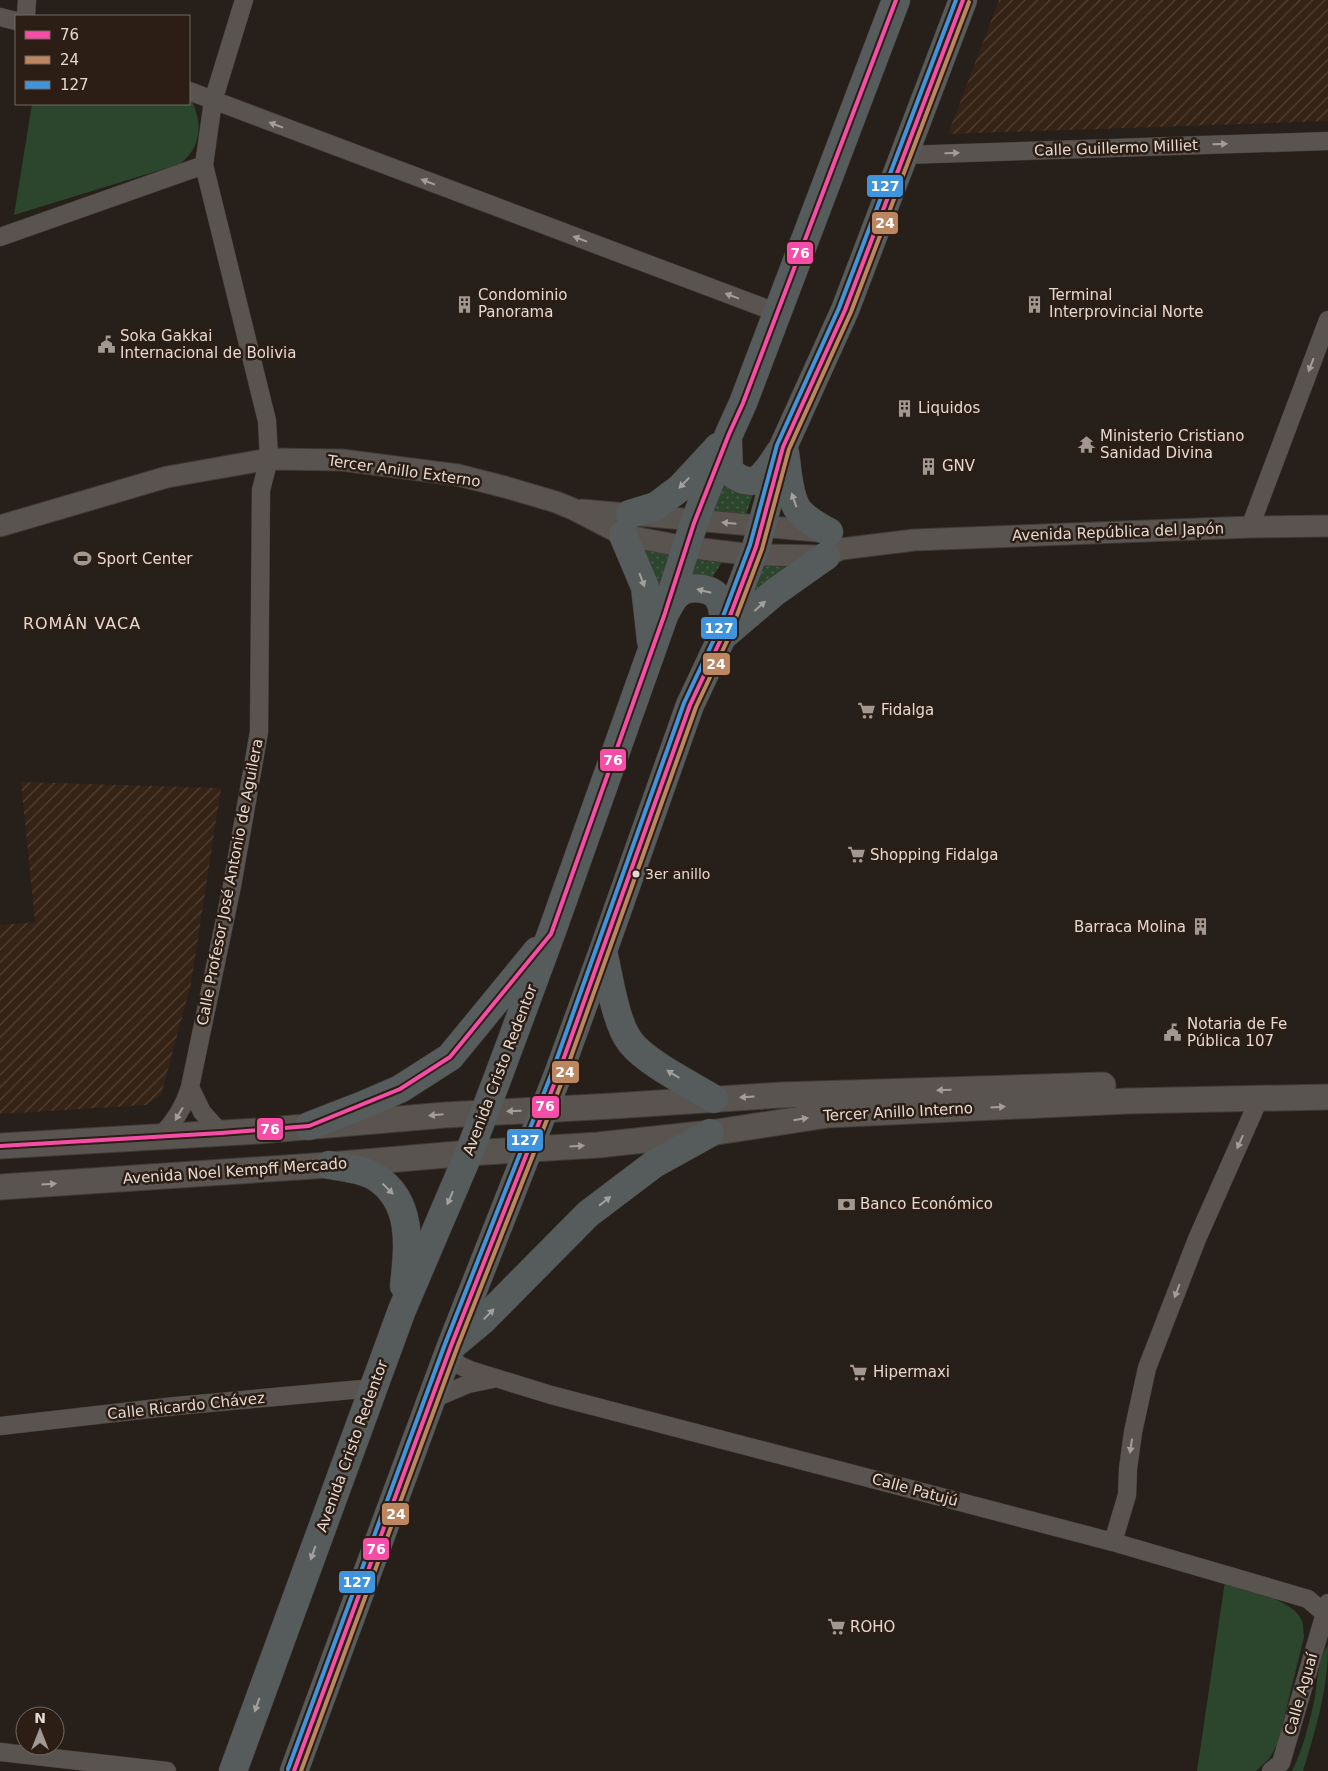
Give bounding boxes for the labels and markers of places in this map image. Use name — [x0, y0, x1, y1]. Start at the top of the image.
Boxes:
place label: Condominio Panorama — [478, 286, 568, 321]
place label: Terminal Interprovincial Norte — [1048, 286, 1204, 321]
building icon: Condominio Panorama — [454, 294, 474, 314]
building icon: Terminal Interprovincial Norte — [1025, 294, 1045, 314]
place label: Soka Gakkai Internacional de Bolivia — [120, 327, 296, 362]
public building icon: Soka Gakkai Internacional de Bolivia — [96, 335, 116, 355]
building icon: Liquidos — [894, 398, 914, 418]
place label: Liquidos — [918, 399, 980, 417]
place label: Ministerio Cristiano Sanidad Divina — [1100, 427, 1245, 462]
temple icon: Ministerio Cristiano Sanidad Divina — [1076, 435, 1096, 455]
building icon: GNV — [918, 456, 938, 476]
place label: GNV — [942, 457, 976, 475]
sports icon: Sport Center — [73, 549, 93, 569]
place label: Sport Center — [97, 550, 193, 568]
supermarket icon: Fidalga — [857, 700, 877, 720]
place label: Fidalga — [881, 701, 934, 719]
supermarket icon: Shopping Fidalga — [846, 845, 866, 865]
place label: Shopping Fidalga — [870, 846, 999, 864]
place label: 3er anillo — [645, 866, 710, 882]
marker: 3er anillo — [631, 869, 641, 879]
building icon: Barraca Molina — [1190, 917, 1210, 937]
place label: Barraca Molina — [1074, 918, 1186, 936]
place label: Notaria de Fe Pública 107 — [1187, 1015, 1287, 1050]
public building icon: Notaria de Fe Pública 107 — [1163, 1023, 1183, 1043]
bank icon: Banco Económico — [836, 1194, 856, 1214]
place label: Banco Económico — [860, 1195, 993, 1213]
supermarket icon: Hipermaxi — [849, 1362, 869, 1382]
place label: Hipermaxi — [873, 1363, 950, 1381]
supermarket icon: ROHO — [826, 1617, 846, 1637]
place label: ROHO — [850, 1618, 895, 1636]

